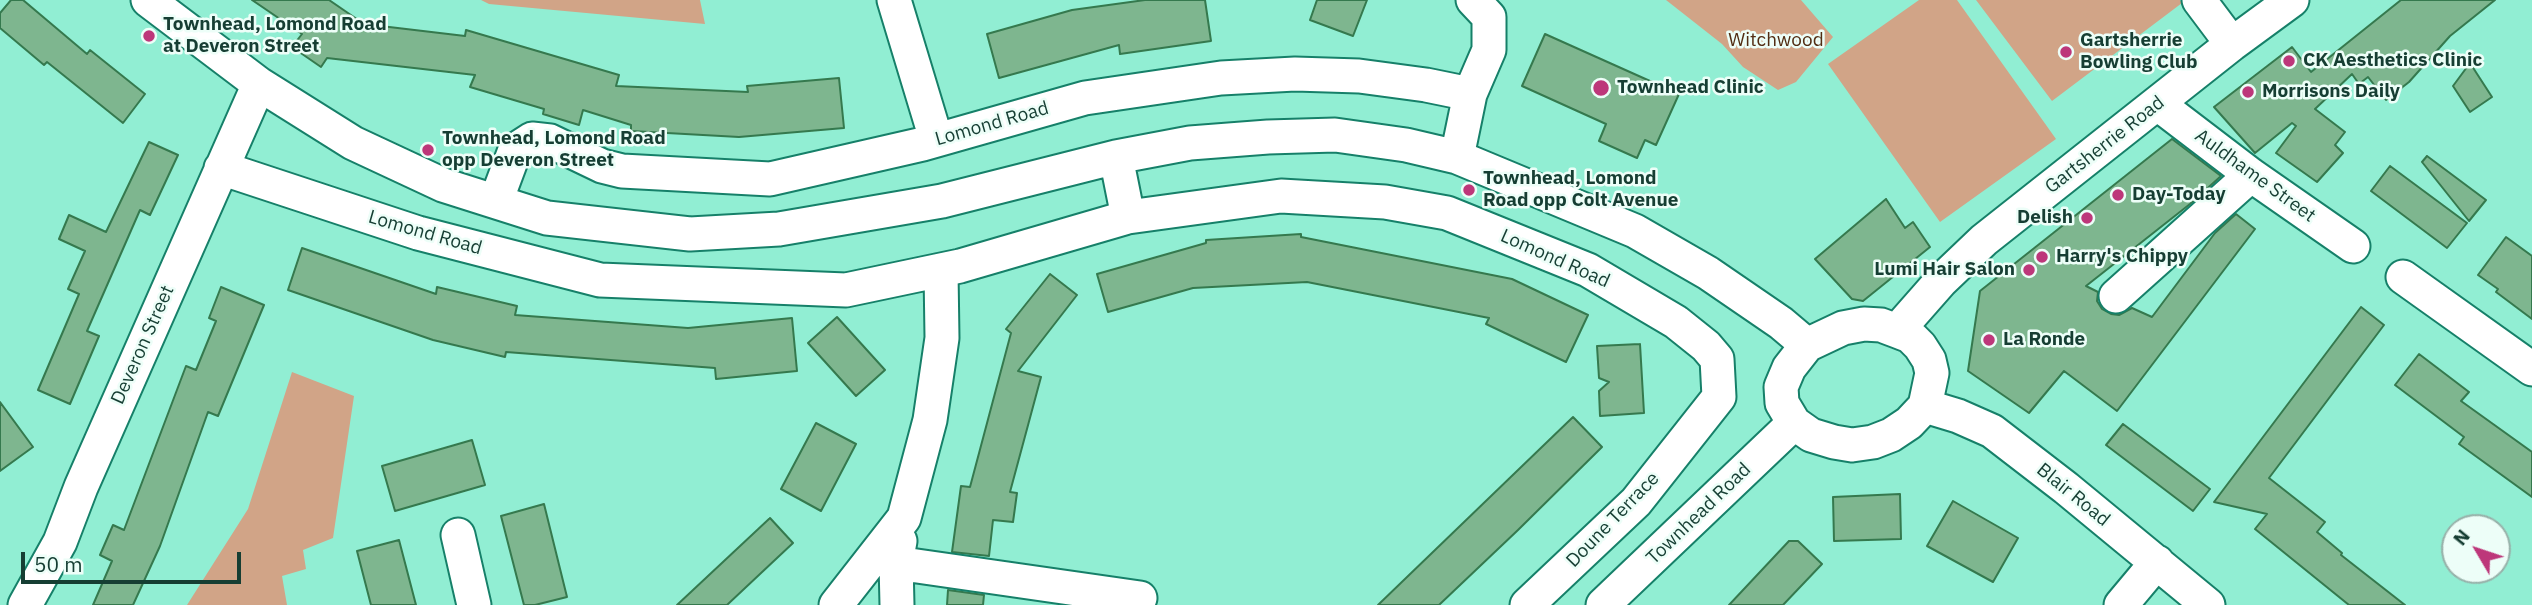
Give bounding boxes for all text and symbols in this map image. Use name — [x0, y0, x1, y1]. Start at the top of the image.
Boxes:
place label: Townhead, Lomond Road at Deveron Street — [163, 14, 387, 58]
marker: Townhead, Lomond Road at Deveron Street — [141, 28, 157, 44]
park label: Witchwood — [1728, 30, 1824, 52]
place label: Gartsherrie Bowling Club — [2080, 30, 2198, 74]
marker: Gartsherrie Bowling Club — [2058, 44, 2074, 60]
place label: CK Aesthetics Clinic — [2303, 50, 2482, 72]
marker: CK Aesthetics Clinic — [2281, 53, 2297, 69]
place label: Townhead Clinic — [1617, 77, 1764, 99]
marker: Townhead Clinic — [1591, 78, 1611, 98]
place label: Morrisons Daily — [2262, 81, 2400, 103]
marker: Morrisons Daily — [2240, 84, 2256, 100]
street label: Gartsherrie Road — [2041, 91, 2169, 199]
street label: Lomond Road — [933, 97, 1051, 151]
street label: Auldhame Street — [2190, 125, 2320, 227]
place label: Townhead, Lomond Road opp Deveron Street — [442, 128, 666, 172]
marker: Townhead, Lomond Road opp Deveron Street — [420, 142, 436, 158]
place label: Townhead, Lomond Road opp Colt Avenue — [1483, 168, 1678, 212]
marker: Townhead, Lomond Road opp Colt Avenue — [1461, 182, 1477, 198]
place label: Day-Today — [2132, 184, 2226, 206]
marker: Day-Today — [2110, 187, 2126, 203]
street label: Lomond Road — [366, 206, 484, 260]
place label: Delish — [2017, 207, 2073, 229]
marker: Delish — [2079, 210, 2095, 226]
street label: Lomond Road — [1497, 225, 1613, 293]
place label: Harry's Chippy — [2056, 246, 2188, 268]
marker: Harry's Chippy — [2034, 249, 2050, 265]
place label: Lumi Hair Salon — [1874, 259, 2015, 281]
marker: Lumi Hair Salon — [2021, 262, 2037, 278]
street label: Deveron Street — [107, 282, 179, 408]
place label: La Ronde — [2003, 329, 2085, 351]
marker: La Ronde — [1981, 332, 1997, 348]
street label: Townhead Road — [1642, 459, 1756, 569]
street label: Blair Road — [2032, 459, 2114, 531]
street label: Doune Terrace — [1562, 468, 1664, 572]
north arrow — [2441, 514, 2511, 584]
text: N — [2448, 524, 2475, 550]
scale bar — [24, 538, 245, 582]
text: 50 m — [34, 550, 83, 578]

